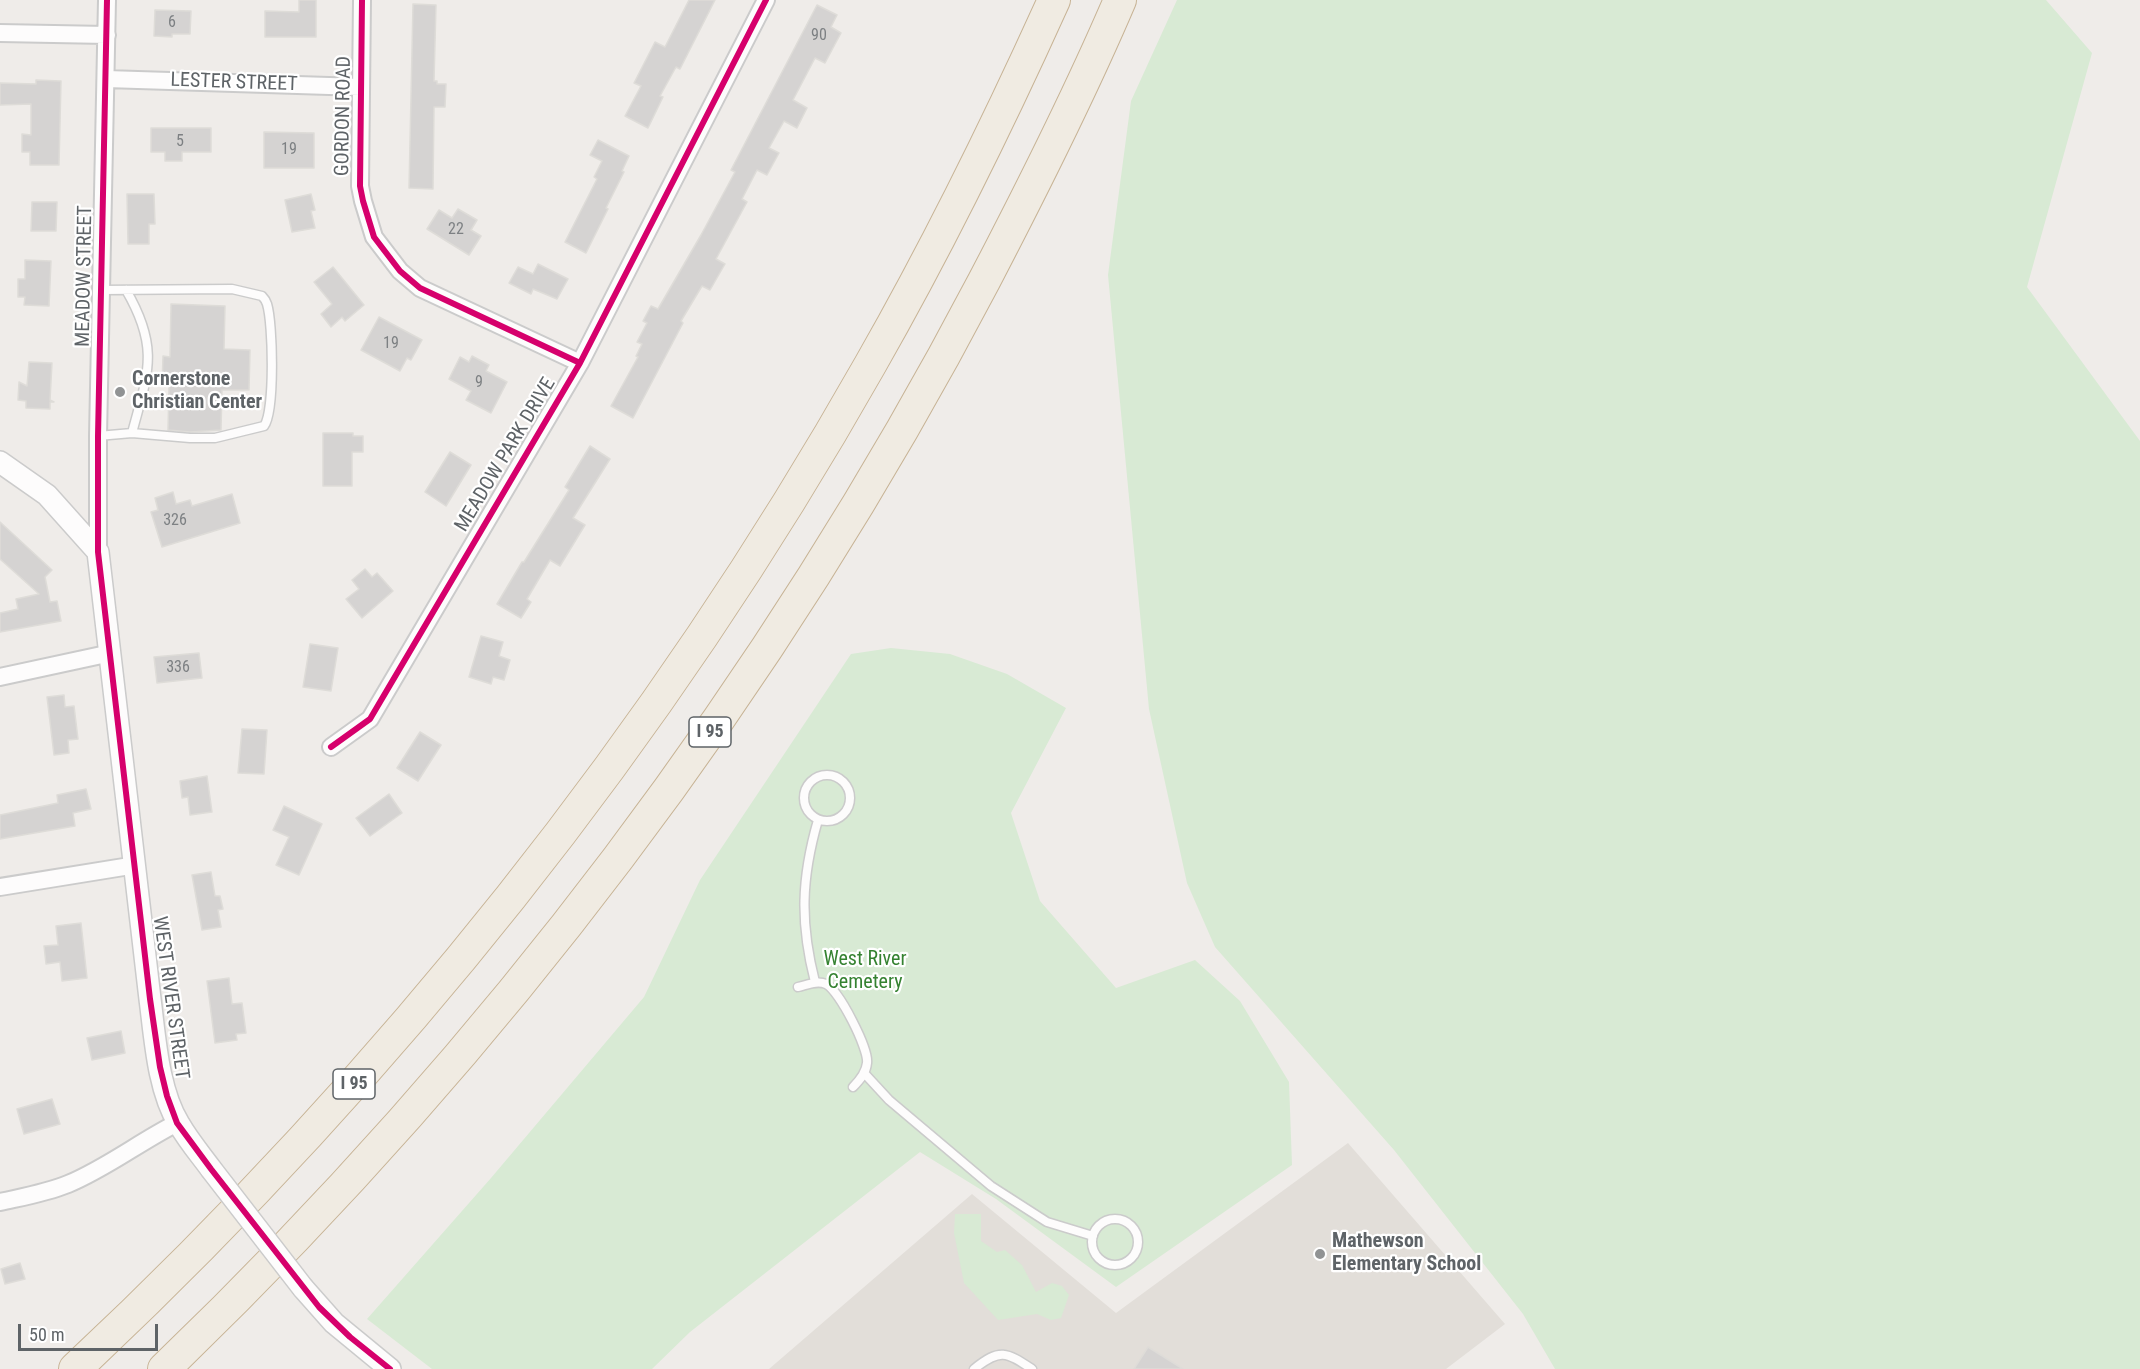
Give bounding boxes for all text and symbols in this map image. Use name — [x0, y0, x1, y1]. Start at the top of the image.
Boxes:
house number: 6 — [168, 13, 176, 33]
house number: 90 — [811, 26, 827, 46]
street label: GORDON ROAD — [331, 56, 357, 176]
street label: LESTER STREET — [170, 69, 298, 97]
house number: 5 — [176, 132, 184, 152]
house number: 19 — [281, 140, 297, 160]
street label: MEADOW STREET — [72, 205, 98, 347]
house number: 22 — [448, 220, 464, 240]
house number: 19 — [383, 334, 399, 354]
place label: Cornerstone Christian Center — [132, 368, 262, 415]
house number: 9 — [475, 373, 483, 393]
street label: MEADOW PARK DRIVE — [451, 374, 561, 536]
marker: Cornerstone Christian Center — [113, 385, 127, 399]
house number: 326 — [163, 511, 187, 531]
house number: 336 — [166, 658, 190, 678]
road number: I 95 — [689, 717, 731, 747]
street label: WEST RIVER STREET — [147, 915, 193, 1081]
park label: West River Cemetery — [823, 948, 907, 995]
road number: I 95 — [333, 1069, 375, 1099]
place label: Mathewson Elementary School — [1332, 1230, 1481, 1277]
marker: Mathewson Elementary School — [1313, 1247, 1327, 1261]
scale bar — [21, 1312, 160, 1350]
text: 50 m — [29, 1324, 64, 1345]

